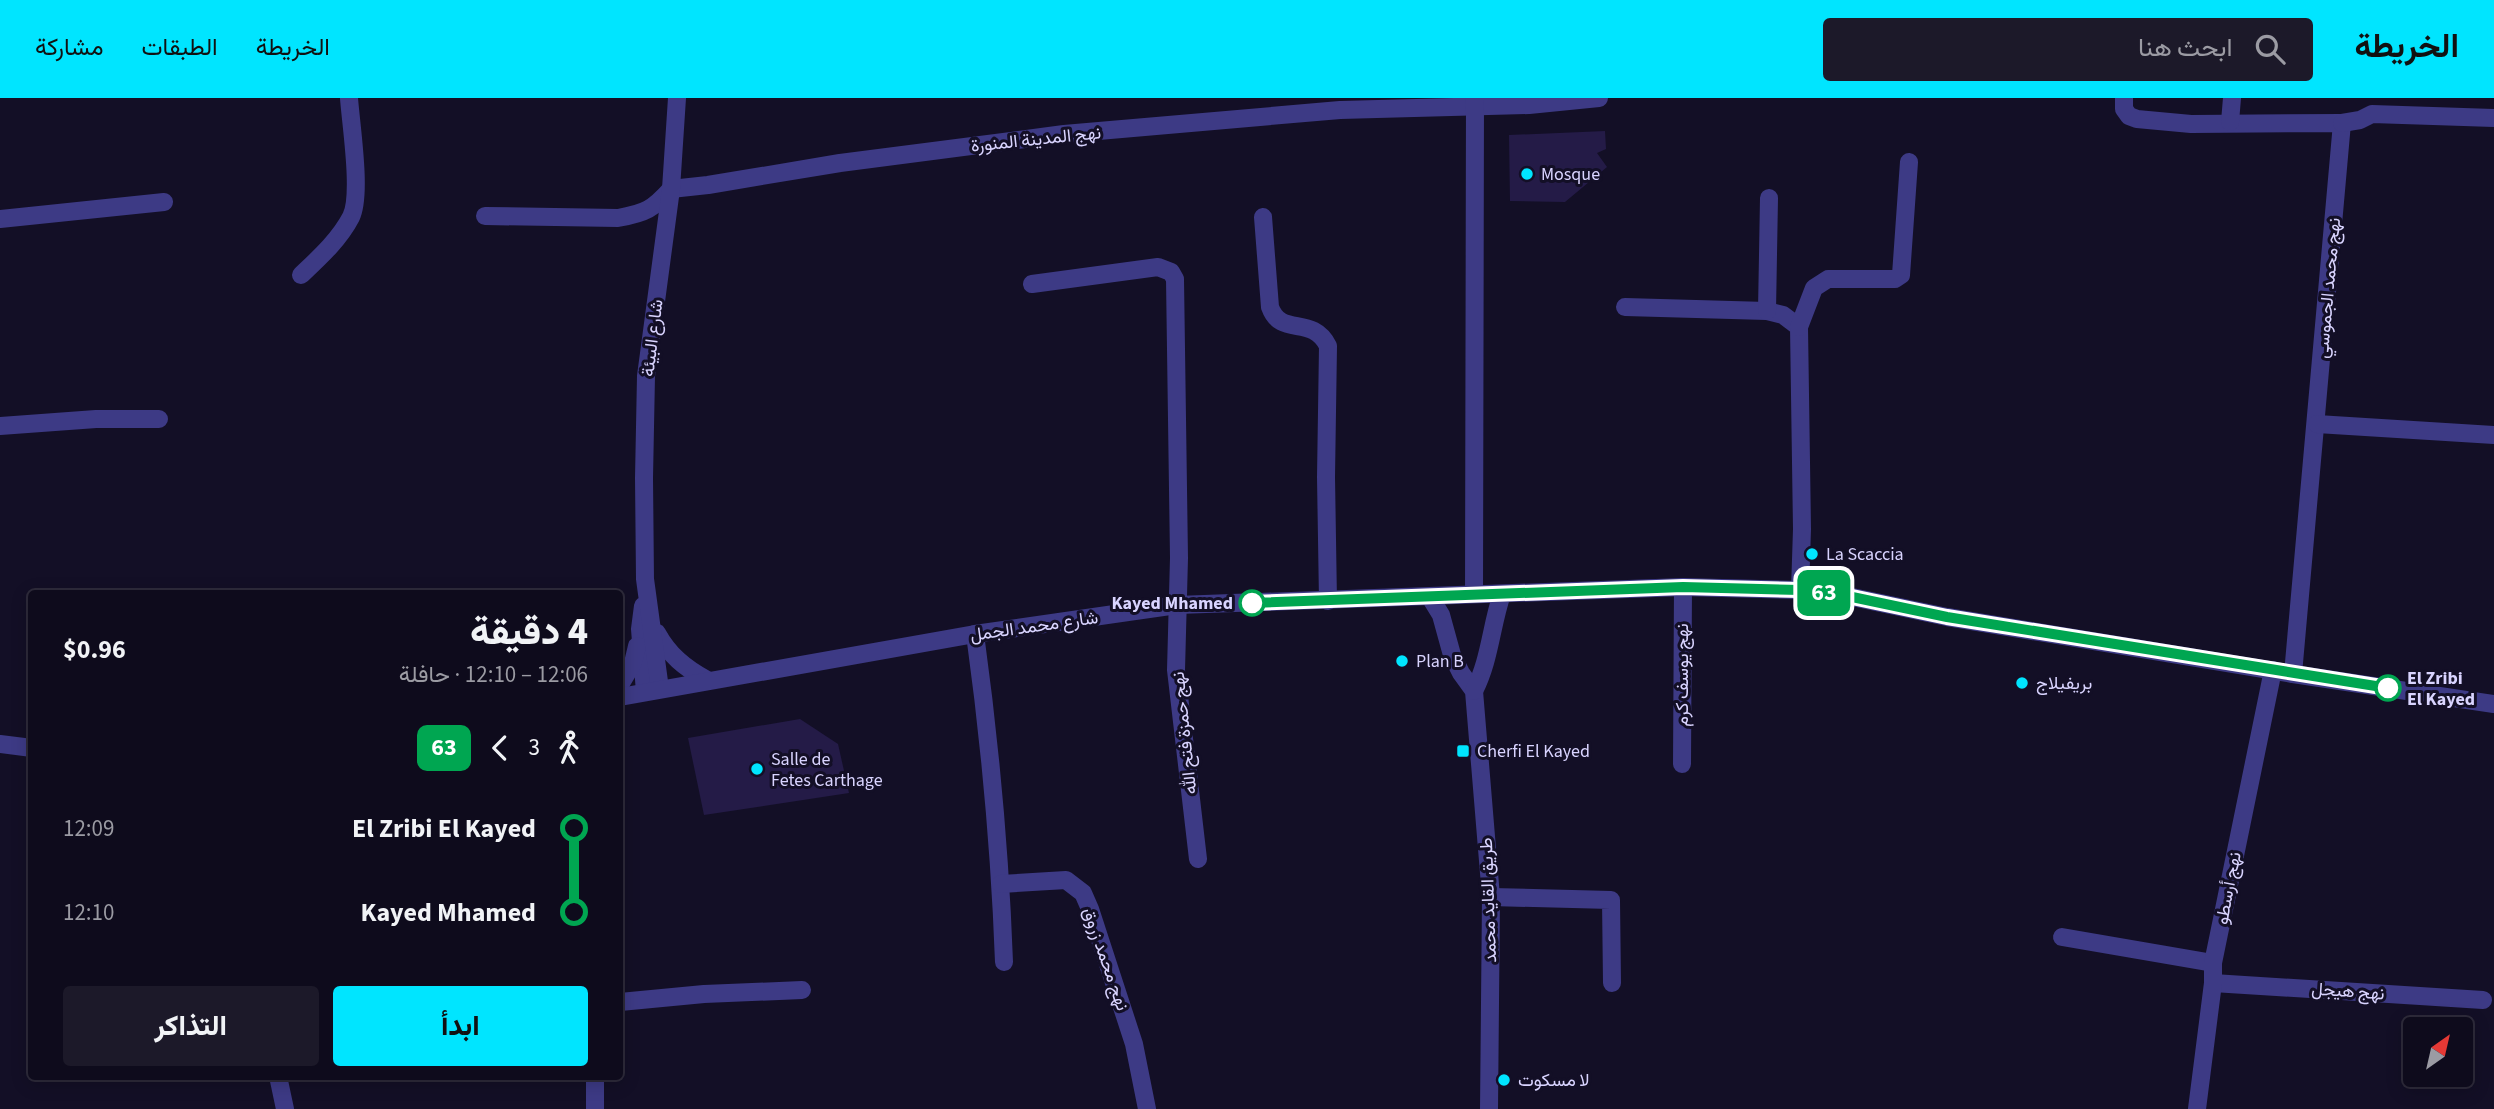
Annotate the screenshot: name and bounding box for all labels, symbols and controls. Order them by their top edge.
search box [1823,18,2313,81]
text: الخريطة [2355,23,2459,70]
text: ابحث هنا [2138,29,2233,66]
text: مشاركة [35,30,103,65]
text: الطبقات [141,30,218,65]
text: الخريطة [256,30,330,65]
icon: search [2251,30,2289,68]
street label: نهج المدينة المنورة [970,120,1102,159]
place label: Mosque [1541,162,1600,187]
marker: Mosque [1519,166,1535,182]
street label: نهج محمد الجموسي [2310,217,2349,360]
street label: شارع البيئة [635,298,670,378]
place label: La Scaccia [1826,542,1904,567]
marker: La Scaccia [1804,546,1820,562]
line badge: 63 [1792,570,1856,616]
text: 63 [1811,575,1837,610]
marker: Kayed Mhamed [1239,590,1265,616]
place label: Kayed Mhamed [1111,591,1233,616]
text: 4 دقيقة [470,605,588,659]
street label: شارع محمد الجمل [968,605,1100,648]
street label: نهج يوسف كرم [1670,623,1695,727]
text: $0.96 [63,631,126,668]
place label: Plan B [1416,649,1464,674]
marker: Plan B [1394,653,1410,669]
text: 12:06 – 12:10 · حافلة [399,658,588,691]
place label: El Zribi El Kayed [2407,666,2475,712]
street label: نهج حمزة فتح الله [1166,670,1203,796]
place label: بريفيلاج [2036,671,2092,696]
marker: بريفيلاج [2014,675,2030,691]
marker: El Zribi El Kayed [2375,675,2401,701]
icon: back [481,729,519,767]
icon: walk [550,729,588,767]
text: 63 [431,730,457,765]
text: 3 [529,731,540,764]
place label: Cherfi El Kayed [1477,739,1590,764]
marker: Cherfi El Kayed [1455,743,1471,759]
place label: Salle de Fetes Carthage [771,747,883,793]
marker: Salle de Fetes Carthage [749,761,765,777]
text: El Zribi El Kayed [352,810,536,847]
text: 12:09 [63,812,114,845]
street label: طريق القايد محمد [1474,837,1503,963]
street label: نهج أرسطو [2209,850,2248,926]
text: Kayed Mhamed [360,894,536,931]
text: 12:10 [63,896,114,929]
street label: نهج محمد زروق [1076,904,1135,1014]
street label: نهج هيجل [2310,976,2385,1007]
button: التذاكر [63,986,319,1066]
button: ابدأ [333,986,588,1066]
north arrow [2403,1017,2473,1087]
map controls [2403,1017,2473,1087]
place label: لا مسكوت [1518,1068,1590,1093]
marker: لا مسكوت [1496,1072,1512,1088]

